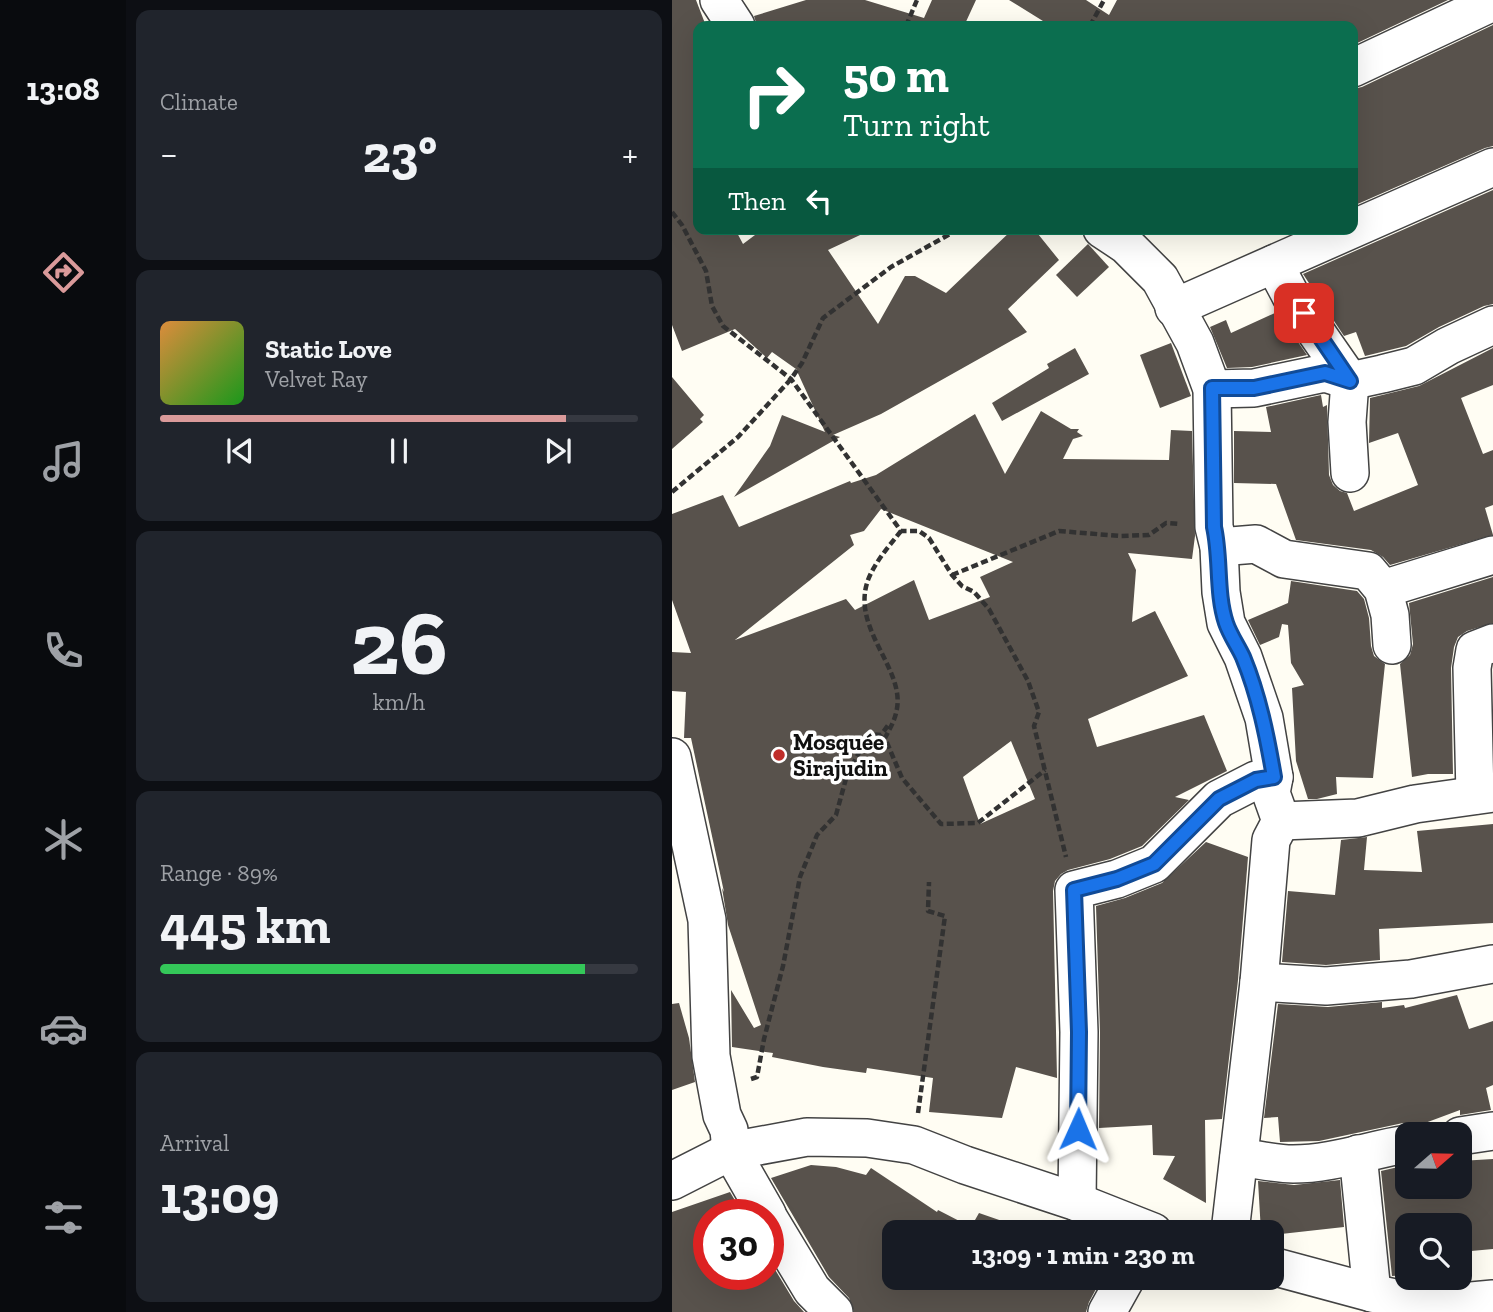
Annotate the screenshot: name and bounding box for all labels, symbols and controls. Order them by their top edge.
text: 50 m [843,46,949,105]
icon: right [728,49,819,140]
text: 13:08 [26,70,100,108]
text: Climate [160,88,238,116]
text: Turn right [843,106,990,144]
text: 23° [363,123,437,185]
text: − [160,131,178,177]
text: + [622,131,638,177]
icon: left [800,182,838,220]
text: Then [728,185,786,217]
icon: directions [39,248,88,297]
pin [1274,283,1334,343]
icon: arrive [1285,294,1323,332]
text: Static Love [265,333,392,365]
text: Velvet Ray [265,365,367,393]
icon: previous [221,432,259,470]
icon: pause [380,432,418,470]
icon: next [539,432,577,470]
icon: music [39,437,88,486]
text: 26 [350,588,448,697]
icon: phone [39,626,88,675]
text: km/h [373,688,425,716]
place label: Mosquée Sirajudin [793,728,888,782]
marker: Mosquée Sirajudin [771,747,787,763]
icon: climate [39,815,88,864]
text: Range · 89% [160,859,278,887]
text: 445 km [160,894,330,956]
icon: car [39,1004,88,1053]
position arrow [1041,1092,1115,1166]
north arrow [1395,1122,1472,1199]
map controls [1395,1122,1472,1290]
text: Arrival [160,1129,229,1157]
text: 13:09 [160,1164,279,1226]
icon: filters [39,1193,88,1242]
speed limit sign: 30 [693,1199,784,1290]
button: search [1395,1213,1472,1290]
text: 13:09 · 1 min · 230 m [972,1239,1194,1271]

